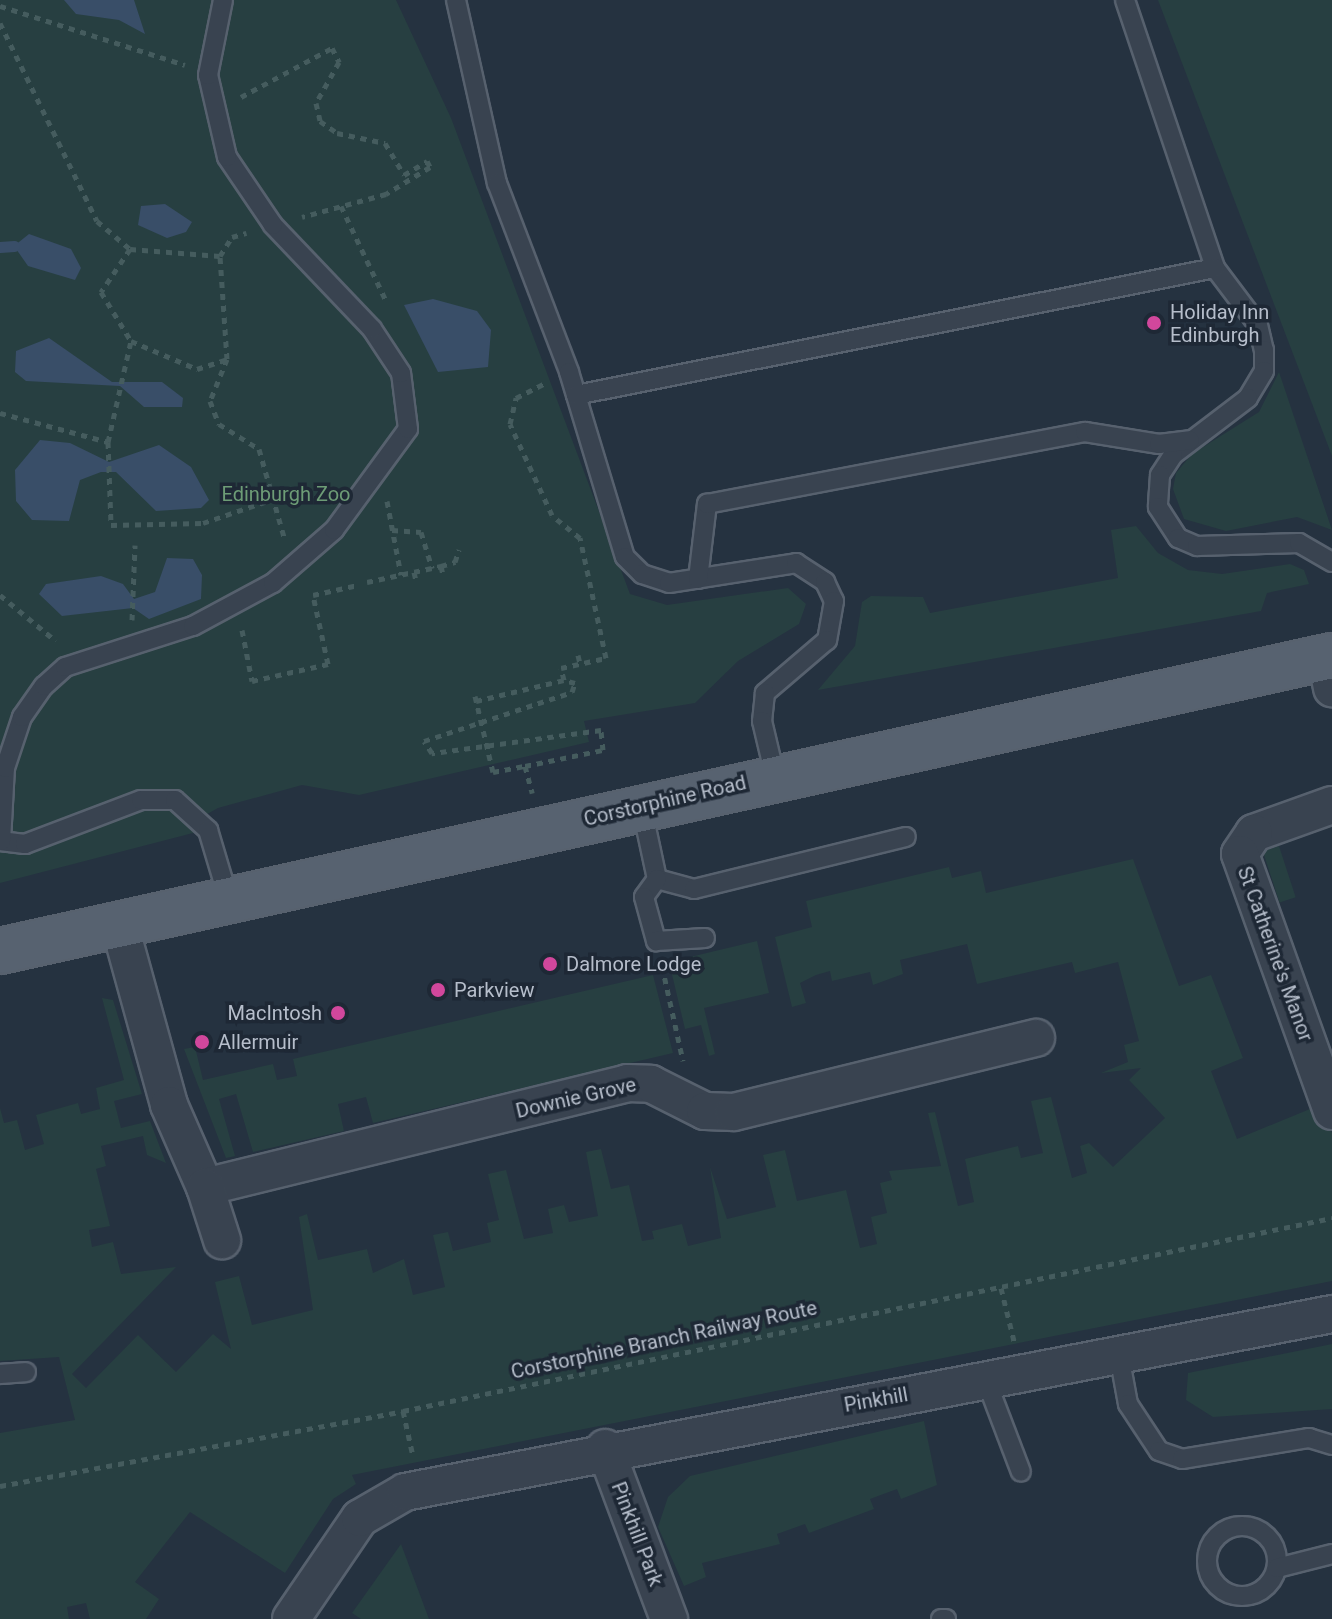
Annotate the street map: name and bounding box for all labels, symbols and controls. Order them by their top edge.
place label: Holiday Inn Edinburgh [1170,300,1269,347]
marker: Holiday Inn Edinburgh [1145,314,1163,332]
park label: Edinburgh Zoo [221,482,351,506]
street label: Corstorphine Road [582,771,748,831]
street label: St Catherine's Manor [1232,863,1318,1045]
place label: Dalmore Lodge [566,952,701,976]
marker: Dalmore Lodge [541,955,559,973]
place label: Parkview [454,978,534,1002]
marker: Parkview [429,981,447,999]
place label: MacIntosh [228,1001,322,1025]
marker: MacIntosh [329,1004,347,1022]
place label: Allermuir [218,1030,298,1054]
marker: Allermuir [193,1033,211,1051]
street label: Downie Grove [514,1073,638,1123]
street label: Corstorphine Branch Railway Route [509,1296,819,1384]
street label: Pinkhill [842,1383,910,1417]
street label: Pinkhill Park [606,1479,668,1589]

